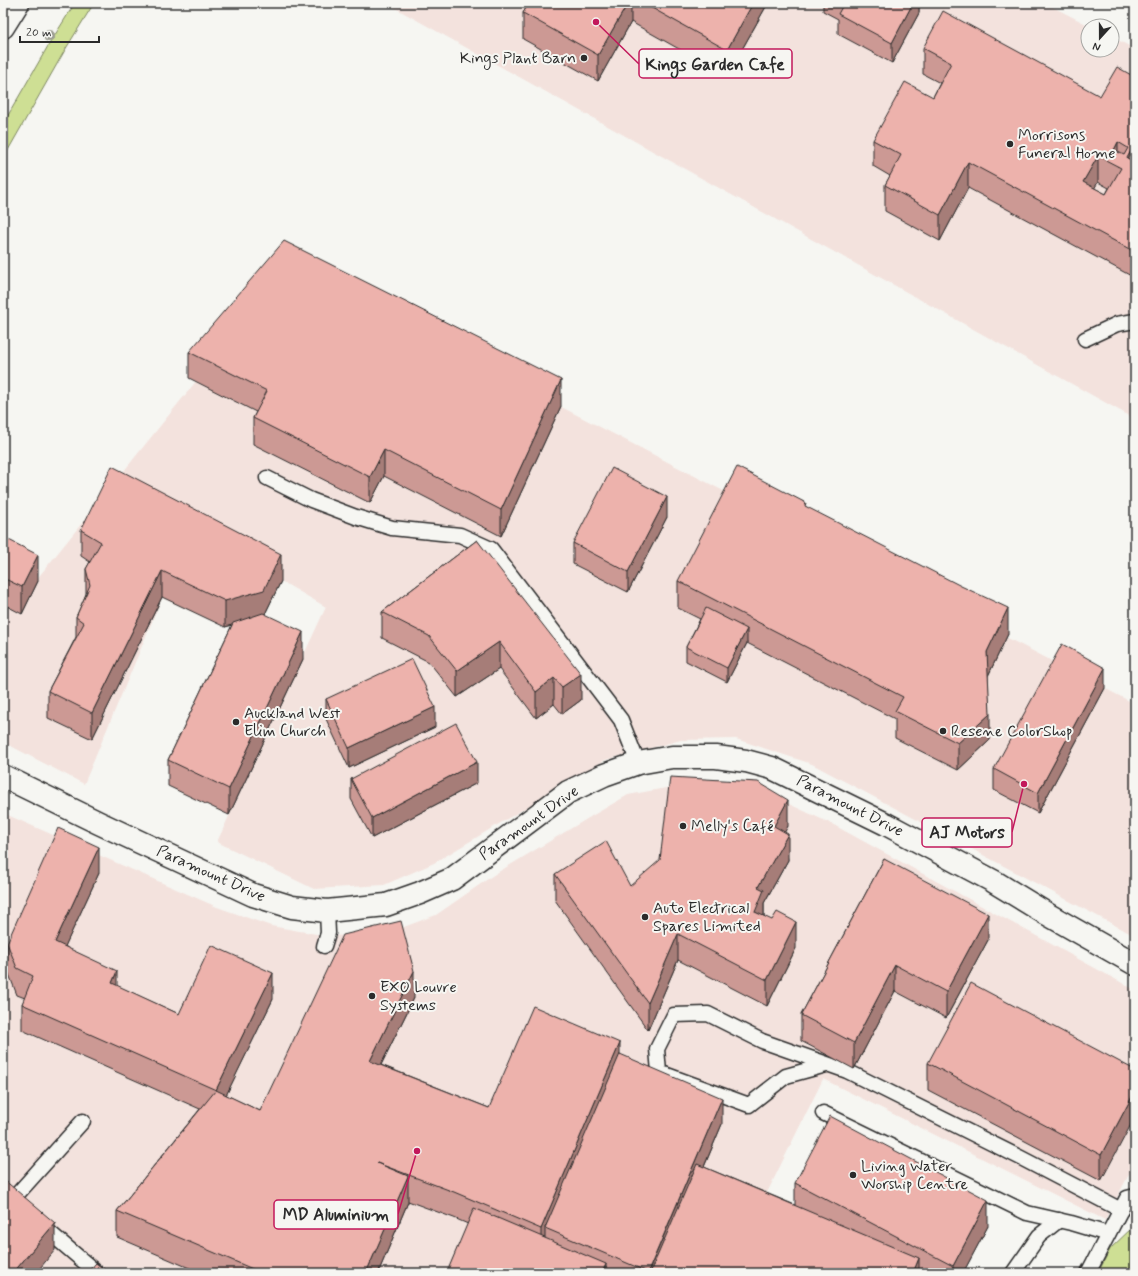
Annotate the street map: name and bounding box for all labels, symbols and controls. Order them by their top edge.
scale bar [20,18,99,44]
north arrow [1080,18,1120,58]
text: 20 m [26,25,52,41]
text: N [1091,39,1103,54]
place label: Kings Plant Barn [460,48,576,70]
callout: Kings Garden Cafe [639,49,792,78]
marker: Kings Plant Barn [579,53,589,63]
text: Kings Garden Cafe [645,54,785,79]
place label: Morrisons Funeral Home [1018,125,1115,164]
marker: Morrisons Funeral Home [1005,139,1015,149]
place label: Auckland West Elim Church [244,703,340,742]
marker: Auckland West Elim Church [231,717,241,727]
place label: Resene ColorShop [951,721,1072,742]
marker: Resene ColorShop [938,726,948,736]
street label: Paramount Drive [793,770,907,842]
street label: Paramount Drive [475,781,583,865]
place label: Melly's Café [691,816,773,837]
callout: AJ Motors [922,818,1012,847]
marker: Melly's Café [678,821,688,831]
text: AJ Motors [929,822,1005,844]
street label: Paramount Drive [153,841,269,907]
place label: Auto Electrical Spares Limited [653,898,761,937]
marker: Auto Electrical Spares Limited [640,912,650,922]
place label: EXO Louvre Systems [380,977,457,1016]
marker: EXO Louvre Systems [367,991,377,1001]
place label: Living Water Worship Centre [861,1156,968,1195]
marker: Living Water Worship Centre [848,1170,858,1180]
callout: MD Aluminium [274,1200,398,1229]
text: MD Aluminium [283,1204,389,1226]

